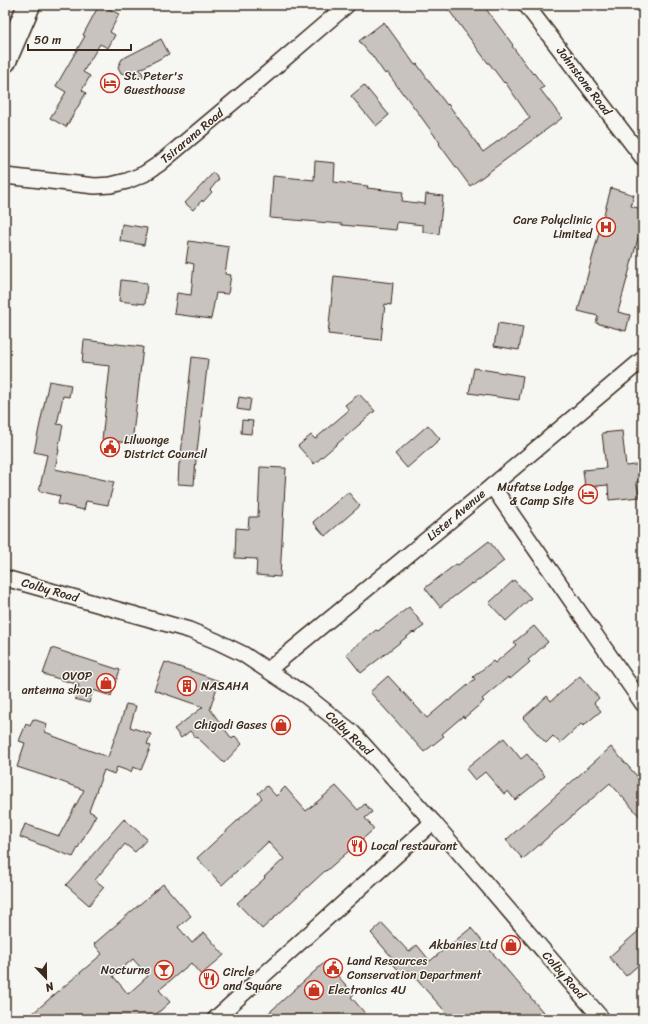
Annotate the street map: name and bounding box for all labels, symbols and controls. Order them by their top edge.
scale bar [28,26,131,52]
text: 50 m [34,29,61,51]
street label: Johnstone Road [550,41,618,121]
place label: St. Peter's Guesthouse [124,65,185,101]
hotel icon: St. Peter's Guesthouse [99,72,121,94]
street label: Tsirarana Road [155,102,229,169]
place label: Care Polyclinic Limited [513,209,593,245]
hospital icon: Care Polyclinic Limited [595,216,617,238]
place label: Lilwonge District Council [124,429,208,465]
public building icon: Lilwonge District Council [99,436,121,458]
place label: Mufatse Lodge & Camp Site [497,476,574,512]
street label: Lister Avenue [421,483,491,547]
hotel icon: Mufatse Lodge & Camp Site [577,483,599,505]
street label: Colby Road [19,571,83,609]
place label: OVOP antenna shop [22,665,93,701]
shop icon: OVOP antenna shop [95,672,117,694]
building icon: NASAHA [176,675,198,697]
place label: NASAHA [201,675,249,697]
street label: Colby Road [320,705,379,762]
place label: Chigodi Gases [194,714,267,736]
shop icon: Chigodi Gases [270,714,292,736]
restaurant icon: Local restaurant [346,835,368,857]
place label: Local restaurant [371,835,458,857]
place label: Akbanies Ltd [428,934,498,956]
shop icon: Akbanies Ltd [500,934,522,956]
street label: Colby Road [537,946,593,1006]
place label: Land Resources Conservation Department [347,950,482,986]
public building icon: Land Resources Conservation Department [322,957,344,979]
north arrow [26,958,66,998]
place label: Nocturne [101,959,150,981]
bar icon: Nocturne [153,959,175,981]
place label: Circle and Square [223,961,282,997]
restaurant icon: Circle and Square [198,968,220,990]
text: N [42,976,58,997]
shop icon: Electronics 4U [303,979,325,1001]
place label: Electronics 4U [328,979,407,1001]

